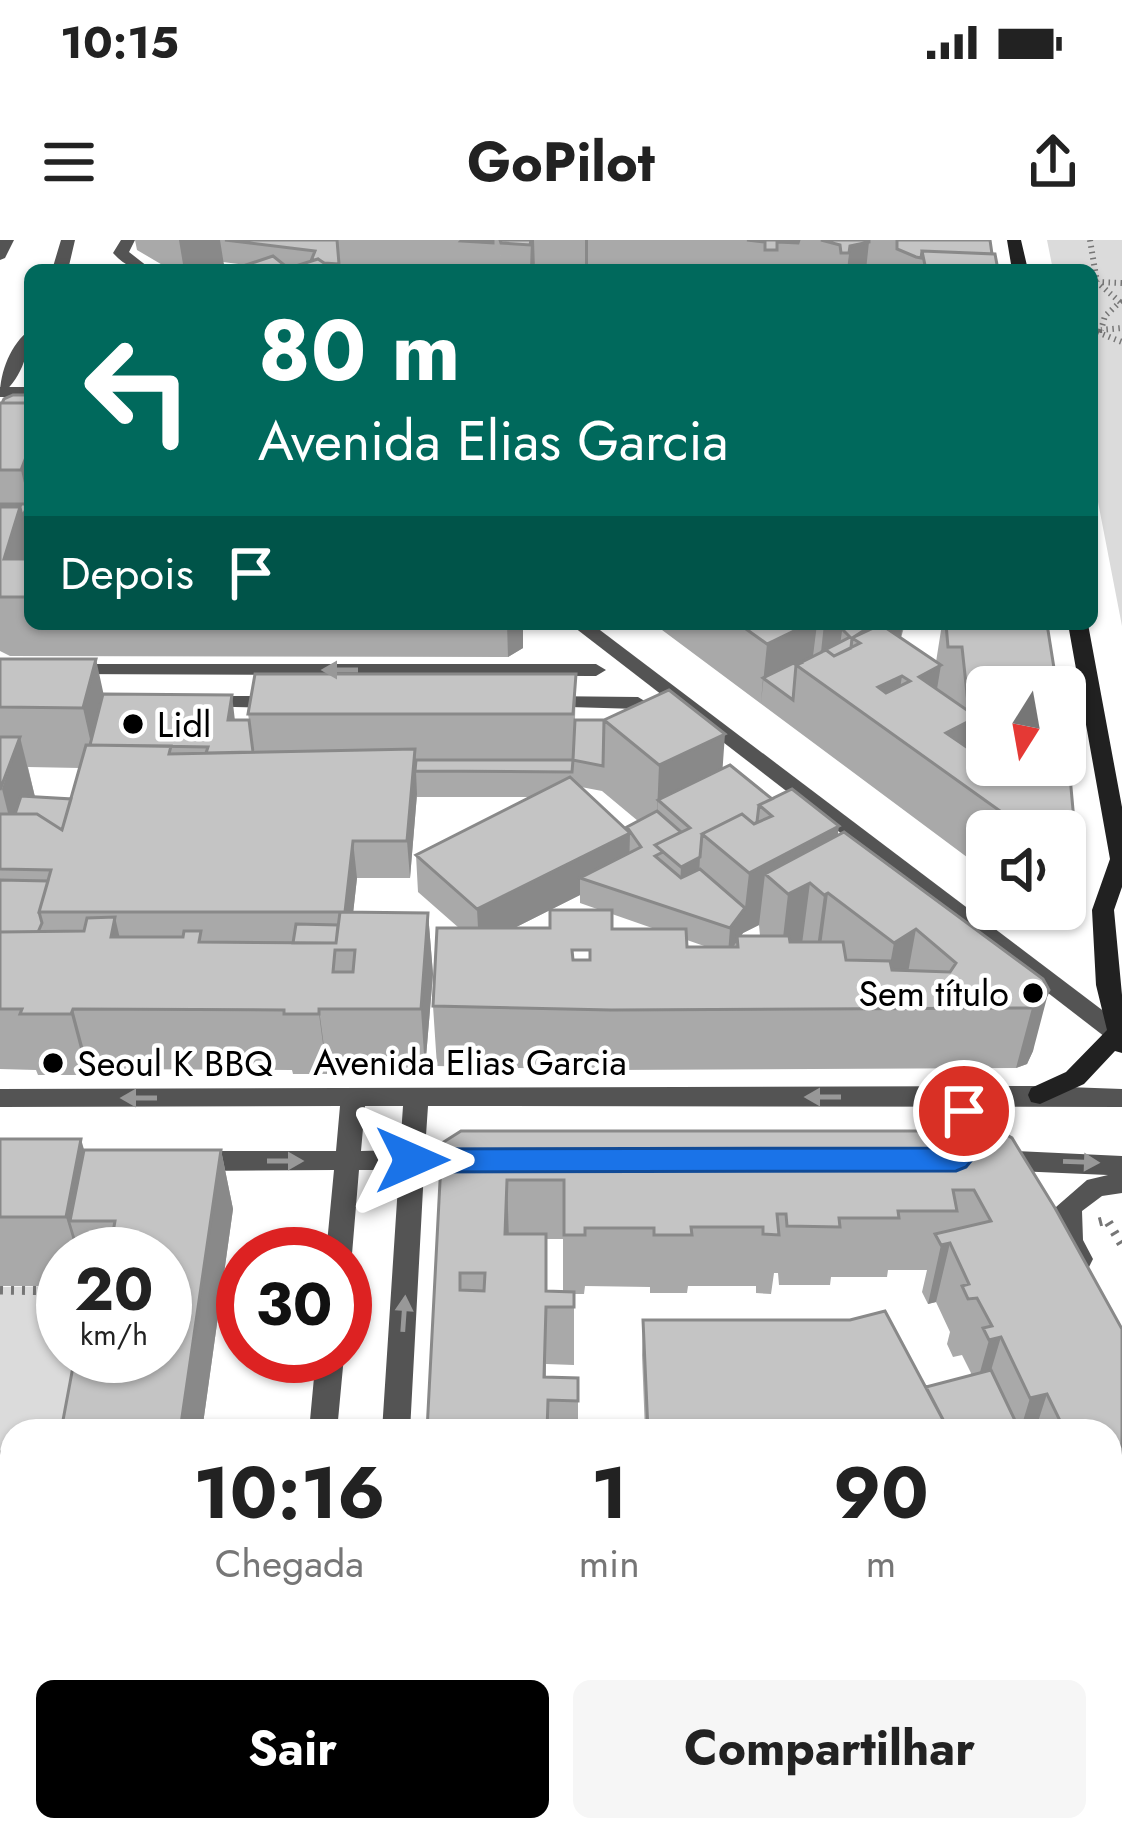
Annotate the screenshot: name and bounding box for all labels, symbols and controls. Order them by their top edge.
text: 10:15 [60,10,179,75]
text: GoPilot [467,123,655,201]
icon: menu [36,129,102,195]
icon: share [1020,129,1086,195]
text: 80 m [258,290,460,412]
icon: left [60,312,216,468]
text: Avenida Elias Garcia [258,402,729,480]
icon: arrive [218,540,284,606]
text: Depois [60,541,194,606]
one-way arrow [320,660,358,680]
north arrow [966,666,1086,786]
map controls [966,666,1086,930]
place label: Lidl [157,698,211,750]
marker: Lidl [120,711,146,737]
button: sound [966,810,1086,930]
place label: Sem título [858,967,1009,1019]
marker: Sem título [1020,980,1046,1006]
street label: Avenida Elias Garcia [313,1036,627,1088]
place label: Seoul K BBQ [77,1037,273,1089]
marker: Seoul K BBQ [40,1050,66,1076]
pin [913,1060,1015,1162]
icon: arrive [931,1078,997,1144]
one-way arrow [803,1087,841,1107]
one-way arrow [119,1088,157,1108]
position arrow [349,1097,475,1223]
one-way arrow [267,1151,305,1171]
one-way arrow [1063,1152,1101,1171]
speed limit sign: 30 [216,1227,372,1383]
text: 20 [74,1246,154,1333]
one-way arrow [394,1295,413,1332]
text: km/h [80,1313,148,1356]
text: 10:16 [193,1441,386,1545]
text: 1 [591,1441,628,1545]
text: 90 [833,1441,929,1545]
text: Chegada [215,1535,364,1592]
text: min [579,1535,640,1592]
text: m [866,1535,896,1592]
button: Sair [36,1680,549,1818]
button: Compartilhar [573,1680,1086,1818]

